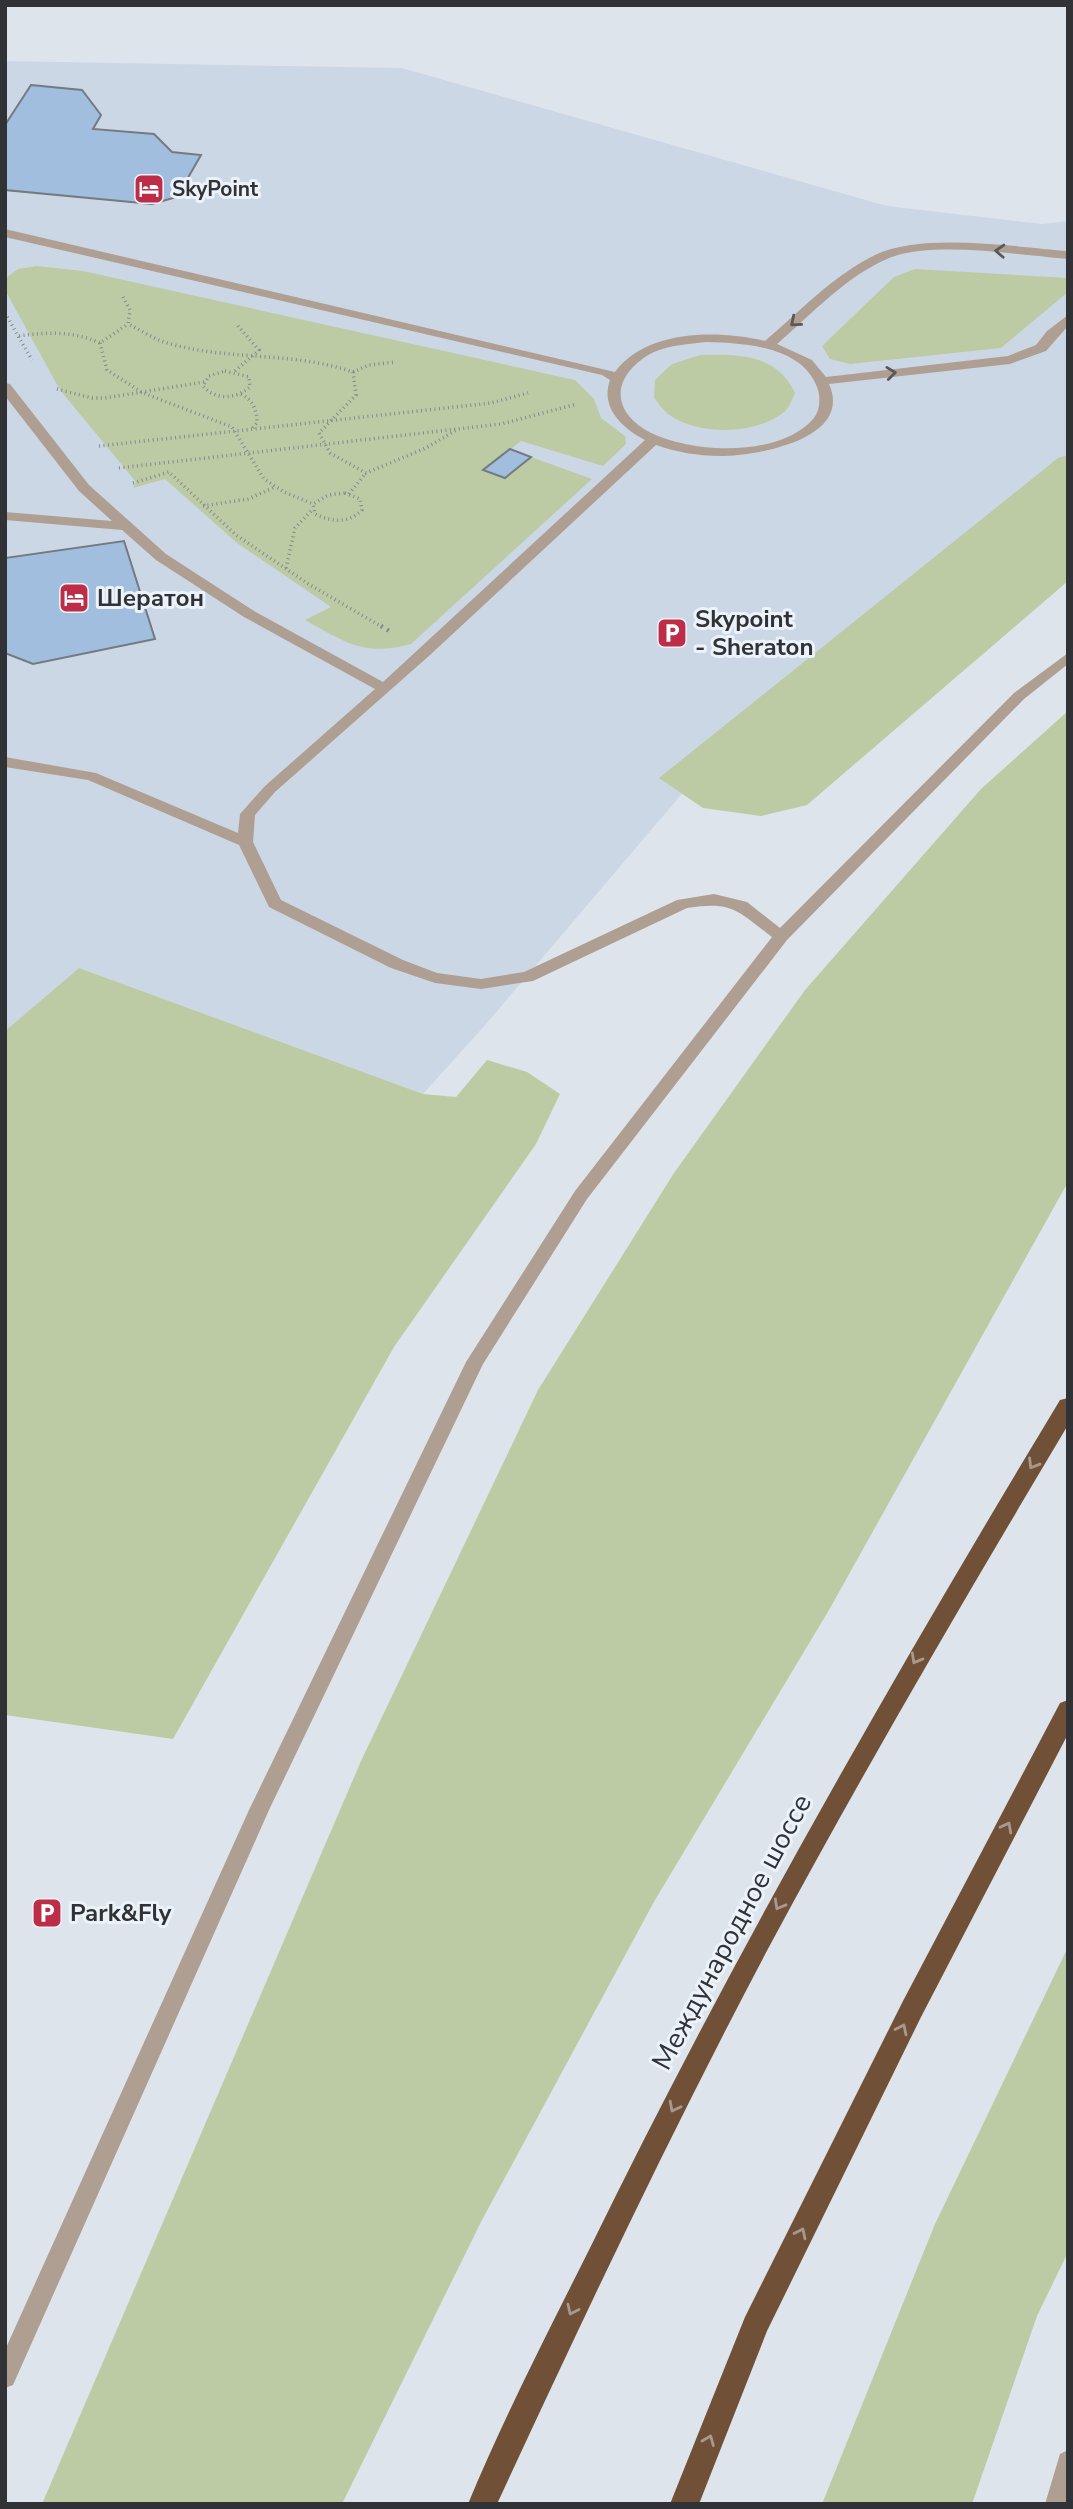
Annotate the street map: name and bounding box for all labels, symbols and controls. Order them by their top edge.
hotel icon: SkyPoint [132,172,166,206]
place label: SkyPoint [172,175,259,203]
one-way arrow [994,244,1005,259]
one-way arrow [791,314,804,326]
one-way arrow [885,366,897,381]
hotel icon: Шератон [57,581,91,615]
place label: Шератон [97,582,204,614]
place label: Skypoint - Sheraton [695,603,813,663]
parking icon: Skypoint - Sheraton [655,616,689,650]
one-way arrow [1028,1457,1041,1470]
one-way arrow [911,1652,924,1665]
street label: Международное шоссе [643,1787,821,2077]
one-way arrow [999,1821,1012,1834]
parking icon: Park&Fly [30,1896,64,1930]
place label: Park&Fly [70,1897,172,1929]
one-way arrow [774,1898,787,1910]
one-way arrow [894,2024,908,2036]
one-way arrow [669,2100,682,2112]
one-way arrow [793,2228,807,2240]
one-way arrow [566,2303,580,2315]
one-way arrow [701,2435,715,2447]

